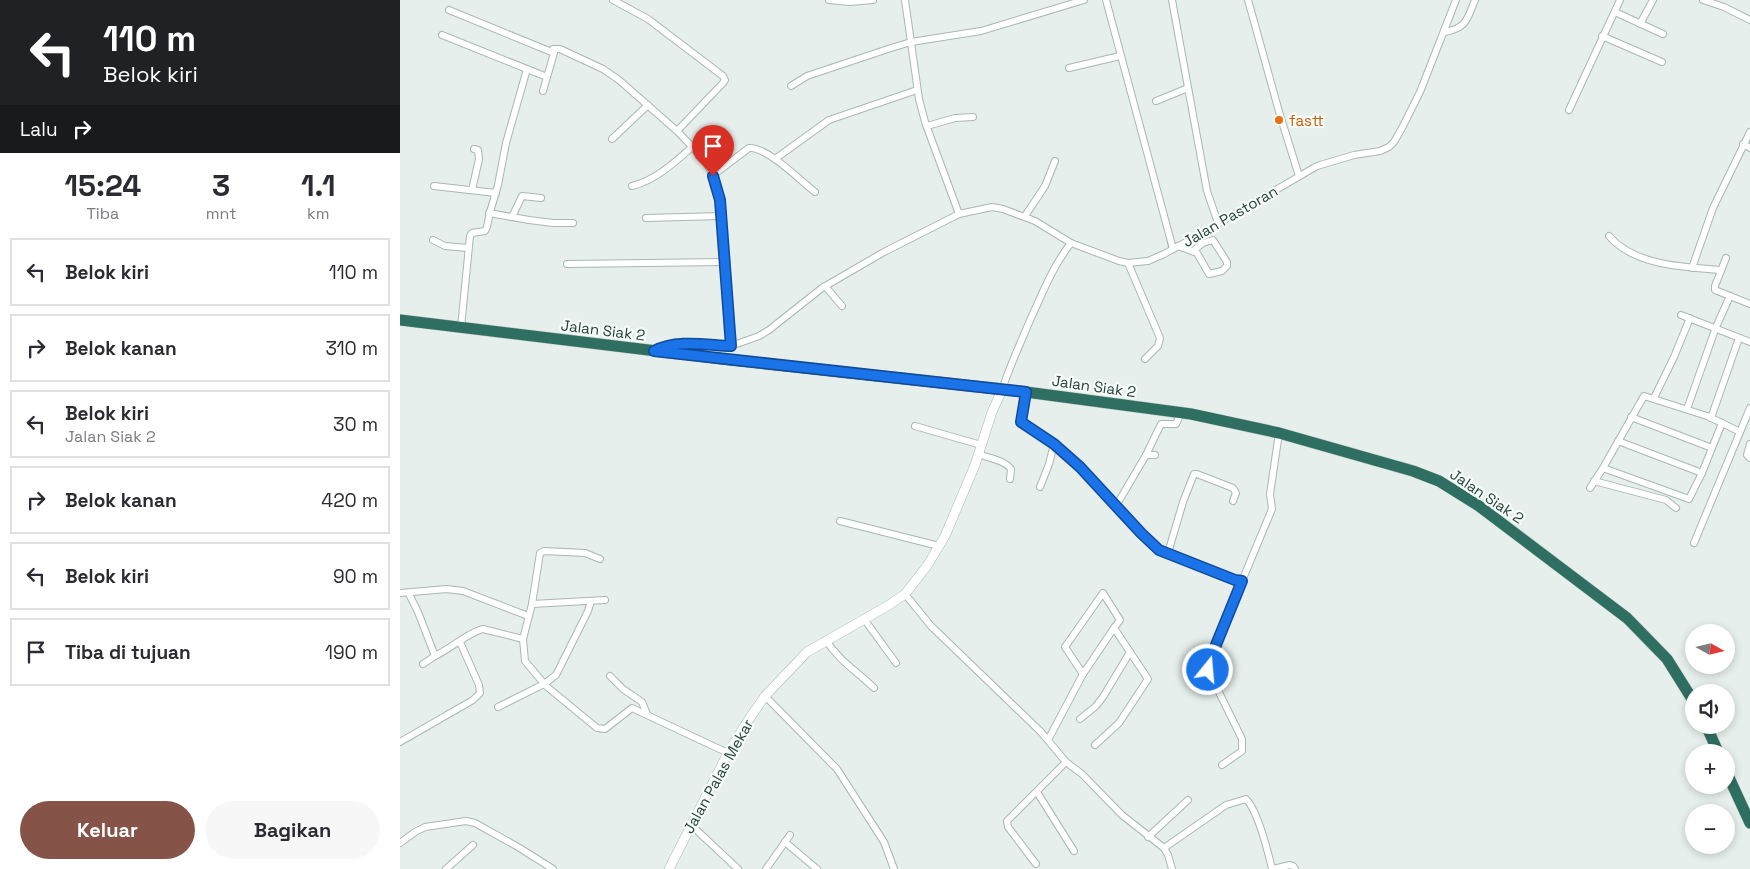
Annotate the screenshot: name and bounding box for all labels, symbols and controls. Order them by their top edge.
text: 110 m [103,17,196,61]
icon: left [20,20,85,85]
text: Belok kiri [103,60,198,88]
place label: fastt [1289,111,1324,130]
marker: fastt [1273,114,1285,126]
icon: right [68,115,96,143]
text: Lalu [20,117,58,142]
pin [692,125,734,176]
icon: arrive [699,132,727,160]
text: 15:24 [64,166,141,205]
text: 3 [212,166,230,205]
text: 1.1 [301,166,336,205]
street label: Jalan Pastoran [1179,181,1281,251]
text: Tiba [87,203,119,224]
text: mnt [206,203,237,224]
text: km [307,203,329,224]
icon: left [22,258,50,286]
text: Belok kiri [65,260,149,285]
text: 110 m [329,260,378,285]
street label: Jalan Siak 2 [560,315,646,345]
icon: right [22,334,50,362]
text: Belok kanan [65,336,177,361]
text: 310 m [325,336,378,361]
street label: Jalan Siak 2 [1051,371,1137,401]
text: Belok kiri [65,401,149,426]
icon: left [22,410,50,438]
text: 30 m [333,412,378,437]
text: Jalan Siak 2 [65,426,156,447]
street label: Jalan Siak 2 [1446,464,1528,528]
icon: right [22,486,50,514]
text: Belok kanan [65,488,177,513]
text: 420 m [321,488,378,513]
icon: left [22,562,50,590]
text: Belok kiri [65,564,149,589]
text: 90 m [333,564,378,589]
north arrow [1685,624,1735,674]
map controls [1685,624,1735,854]
icon: arrive [22,638,50,666]
text: Tiba di tujuan [65,640,191,665]
text: 190 m [325,640,378,665]
position arrow [1181,643,1233,695]
button: sound [1685,684,1735,734]
street label: Jalan Palas Mekar [679,715,758,837]
button: + [1685,744,1735,794]
button: Keluar [20,801,195,859]
button: Bagikan [205,801,380,859]
button: − [1685,804,1735,854]

